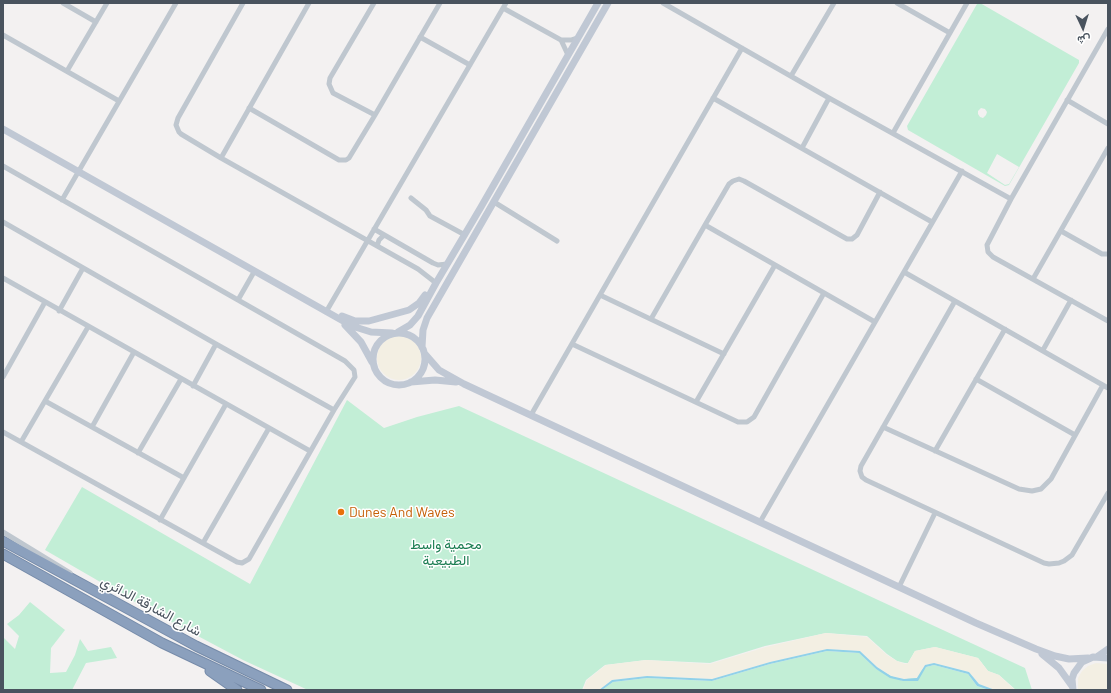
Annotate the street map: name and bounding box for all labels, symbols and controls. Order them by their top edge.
north arrow [1063,8,1103,48]
text: ش [1077,34,1091,47]
place label: Dunes And Waves [349,504,455,520]
marker: Dunes And Waves [336,507,346,517]
park label: محمية واسط الطبيعية [410,536,482,568]
street label: شارع الشارقة الدائري [98,572,204,640]

